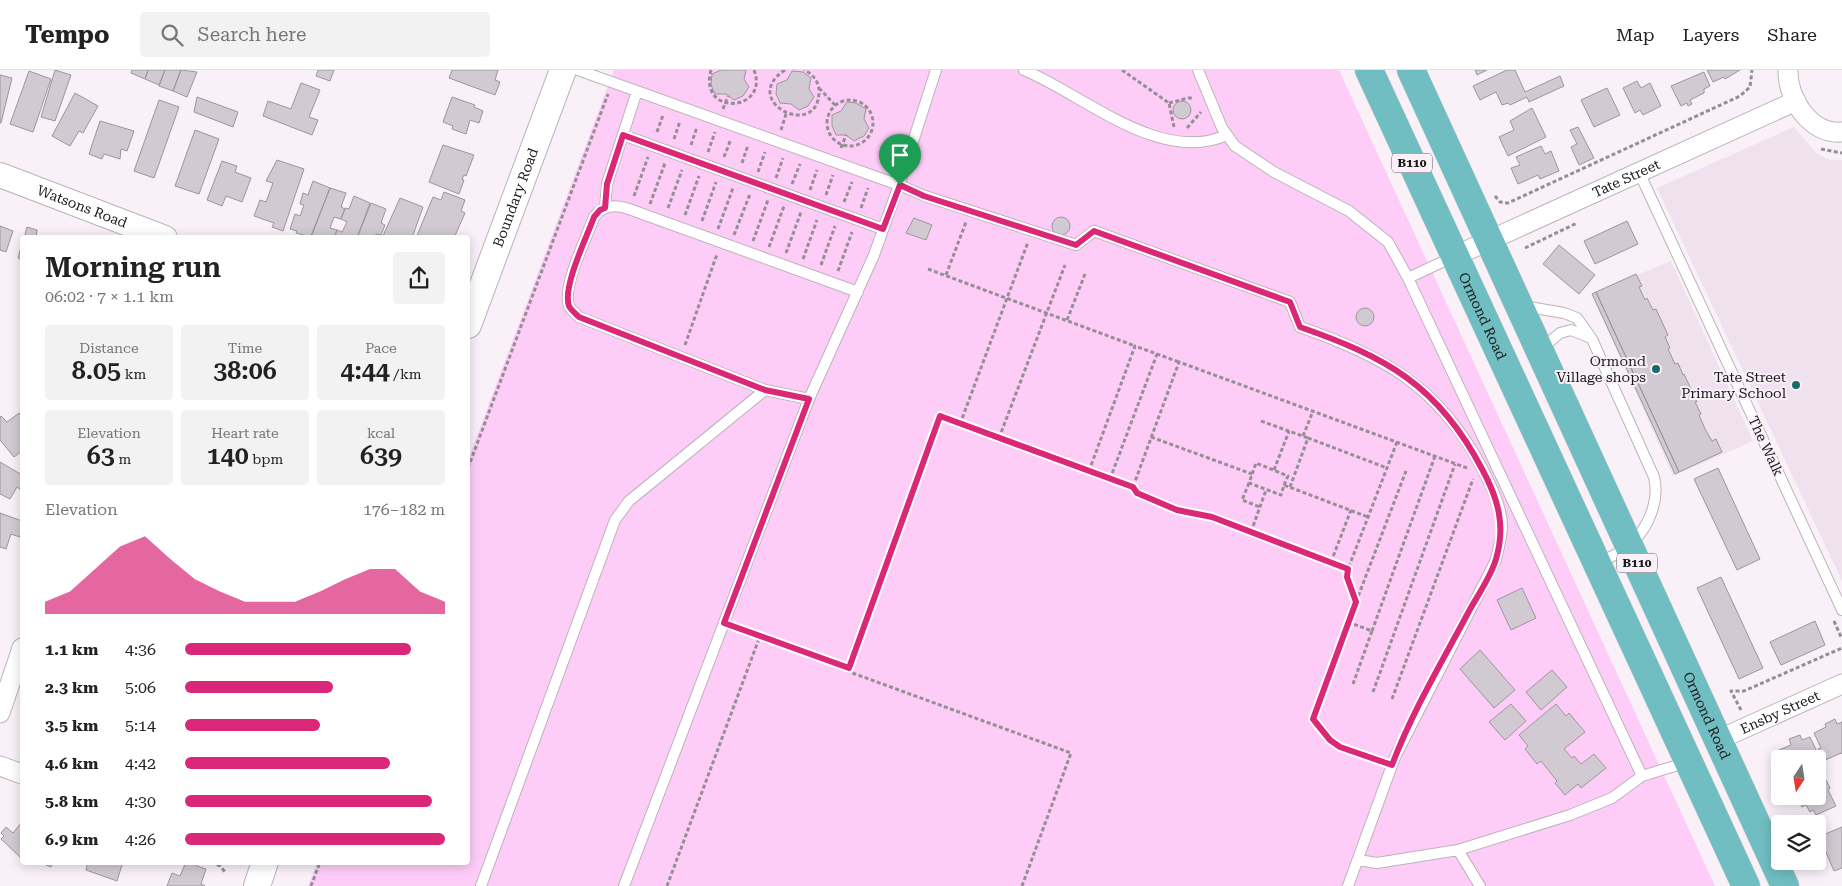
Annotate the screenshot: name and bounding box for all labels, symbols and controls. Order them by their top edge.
search box [140,12,490,57]
text: Tempo [25,21,110,49]
icon: search [158,21,186,49]
text: Search here [198,23,306,46]
text: Map [1616,24,1655,45]
text: Layers [1683,24,1739,45]
text: Share [1767,24,1817,45]
pin [879,134,921,185]
icon: arrive [886,141,914,169]
street label: Boundary Road [490,146,541,249]
road number: B110 [1392,154,1432,172]
street label: Tate Street [1590,156,1662,200]
street label: Watsons Road [35,182,130,231]
text: Morning run [45,251,221,284]
button: share [393,252,445,304]
street label: Ormond Road [1456,270,1510,362]
text: 06:02 · 7 × 1.1 km [45,287,174,306]
text: Distance [79,340,139,356]
text: Time [228,340,262,356]
text: Pace [365,340,397,356]
place label: Ormond Village shops [1557,353,1646,385]
text: 8.05 [72,356,121,385]
text: 38:06 [213,356,277,385]
text: 4:44 [340,356,390,385]
marker: Ormond Village shops [1650,363,1662,375]
text: km [121,366,146,382]
text: /km [390,366,422,382]
place label: Tate Street Primary School [1681,369,1787,401]
marker: Tate Street Primary School [1790,379,1802,391]
street label: The Walk [1745,414,1787,479]
text: Elevation [77,425,141,441]
text: Heart rate [211,425,279,441]
text: kcal [367,425,395,441]
text: 63 [87,441,115,470]
text: 140 [207,441,249,470]
text: 639 [360,441,402,470]
text: m [115,451,131,467]
text: bpm [249,451,283,467]
text: Elevation [45,500,118,519]
text: 176–182 m [363,500,445,519]
road number: B110 [1617,553,1657,572]
text: 1.1 km [45,640,98,659]
text: 4:36 [125,640,156,659]
street label: Ormond Road [1680,669,1734,762]
text: 2.3 km [45,678,98,697]
text: 5:06 [125,678,156,697]
street label: Ensby Street [1738,687,1822,737]
text: 3.5 km [45,716,98,735]
text: 5:14 [125,716,156,735]
north arrow [1771,750,1826,805]
map controls [1771,750,1826,870]
text: 4.6 km [45,754,98,773]
text: 4:42 [125,754,156,773]
text: 5.8 km [45,792,98,811]
text: 4:30 [125,792,156,811]
button: layers [1771,815,1826,870]
text: 6.9 km [45,830,98,849]
text: 4:26 [125,830,156,849]

